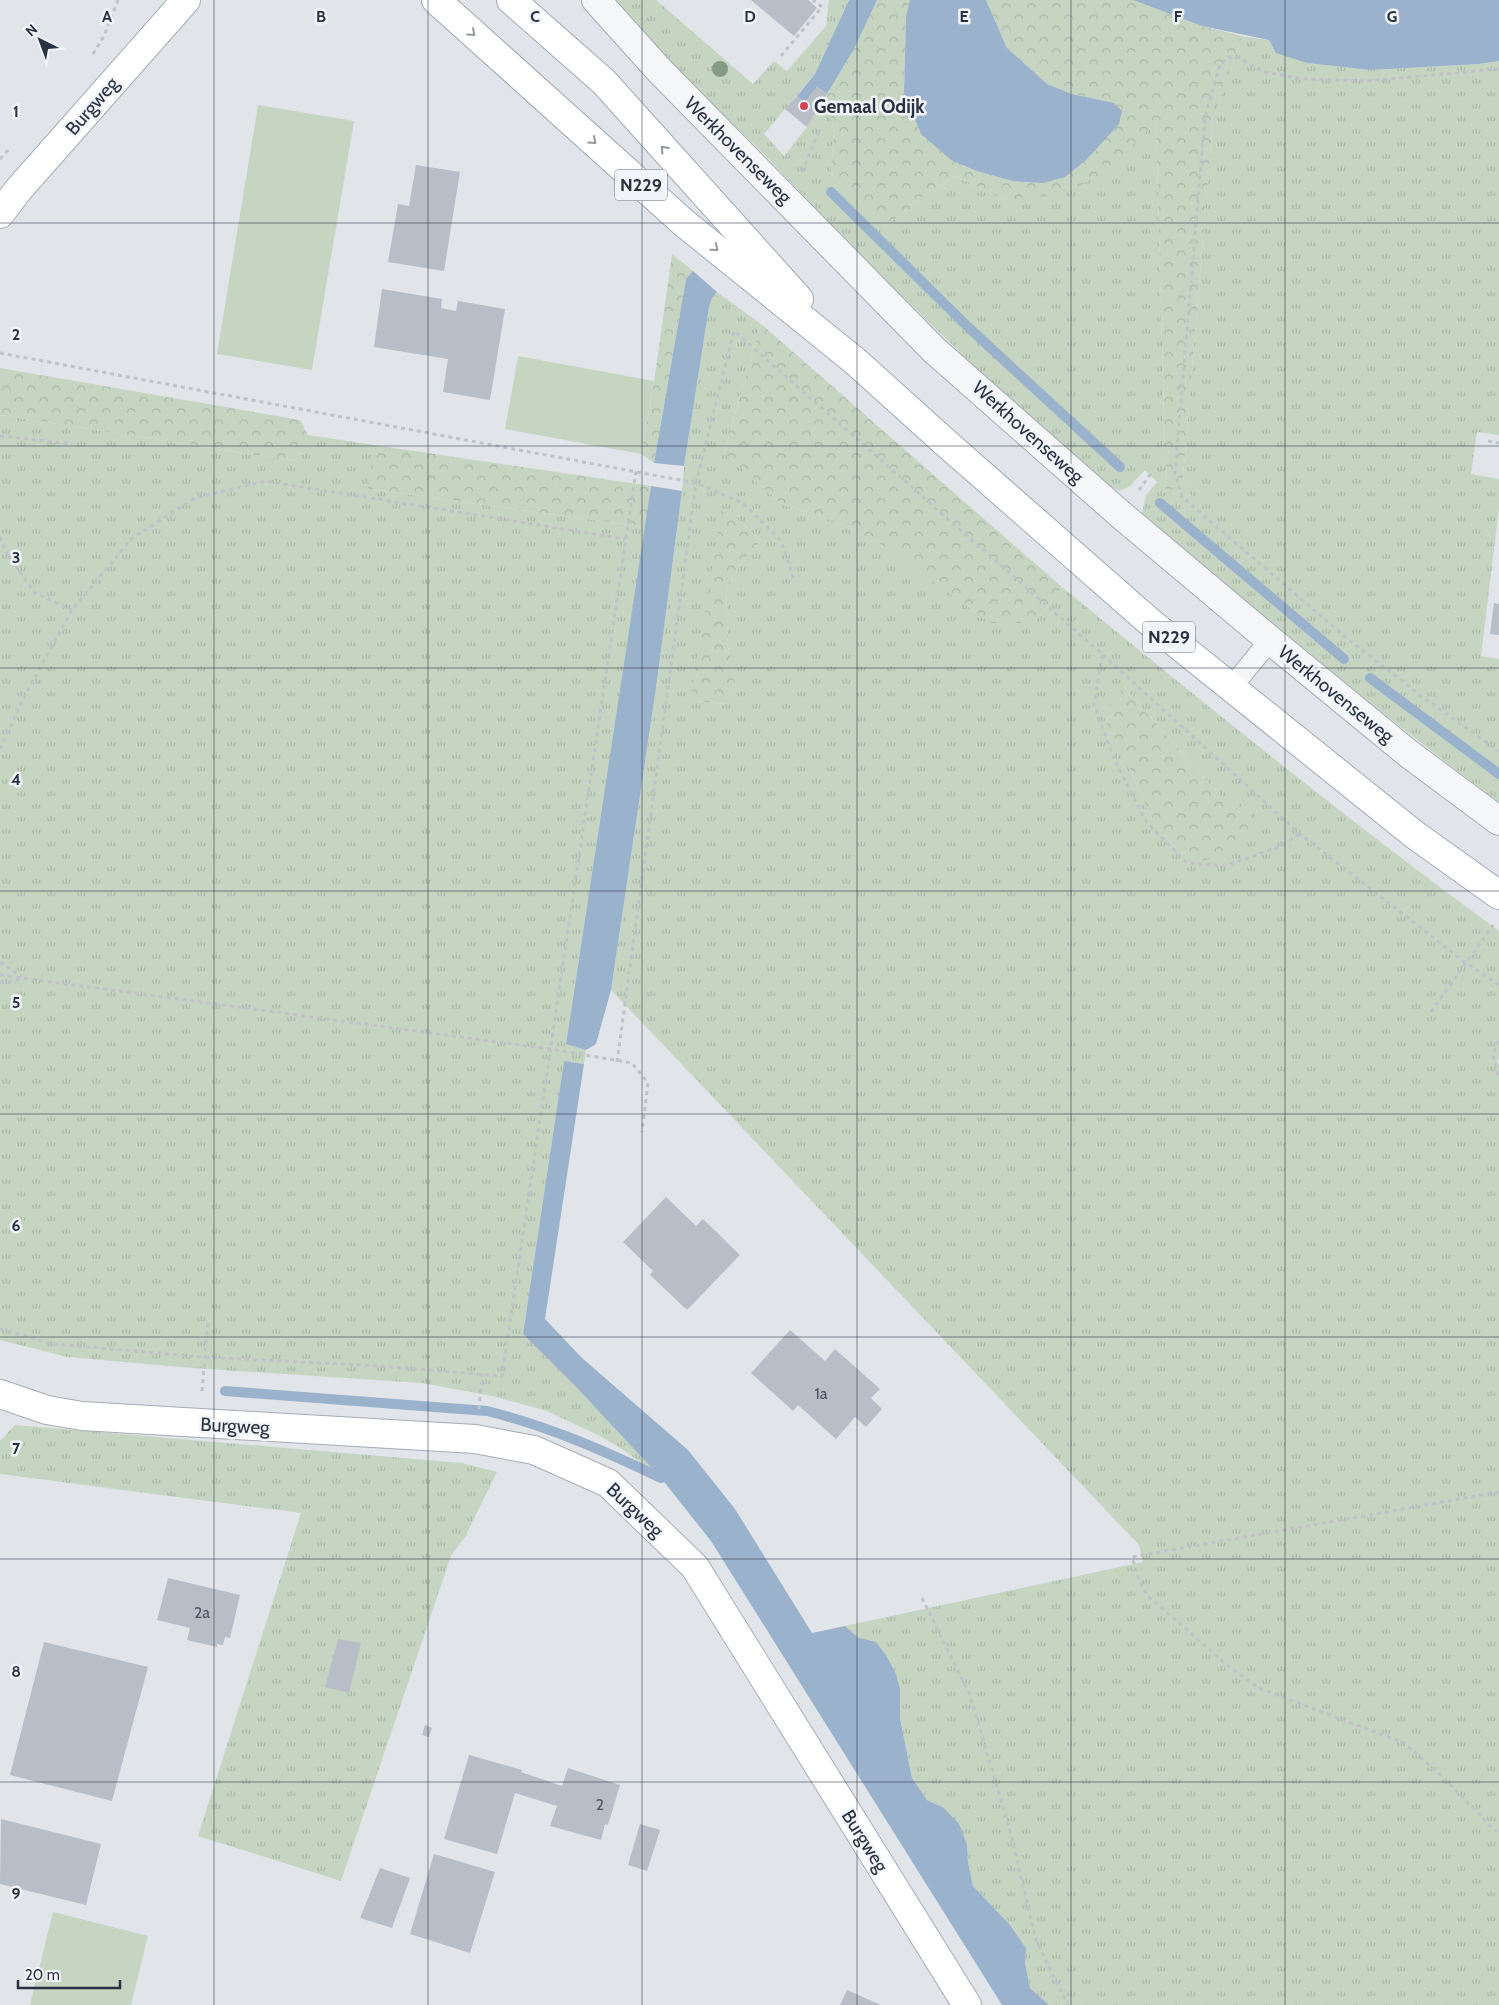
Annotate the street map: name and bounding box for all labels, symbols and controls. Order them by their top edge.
text: A [102,7,112,26]
text: B [316,7,326,26]
text: C [530,7,540,26]
text: D [744,7,756,26]
text: E [959,7,969,26]
text: F [1174,7,1183,26]
text: G [1387,7,1397,26]
north arrow [15,15,65,65]
text: N [22,20,41,40]
one-way arrow [466,27,475,36]
street label: Burgweg [61,72,124,140]
street label: Werkhovenseweg [680,92,797,209]
place label: Gemaal Odijk [814,95,925,118]
marker: Gemaal Odijk [798,100,810,112]
text: 1 [13,102,19,121]
one-way arrow [587,135,596,144]
one-way arrow [661,146,670,155]
road number: N229 [615,170,667,200]
one-way arrow [709,243,718,251]
text: 2 [12,325,20,344]
street label: Werkhovenseweg [968,376,1089,488]
text: 3 [12,548,20,567]
road number: N229 [1143,622,1195,652]
street label: Werkhovenseweg [1274,640,1399,748]
text: 4 [11,770,21,789]
text: 5 [12,993,20,1012]
text: 6 [12,1216,21,1235]
house number: 1a [815,1384,828,1403]
street label: Burgweg [200,1413,271,1439]
text: 7 [12,1439,21,1458]
street label: Burgweg [602,1478,669,1542]
house number: 2a [194,1603,210,1622]
text: 8 [11,1662,21,1681]
house number: 2 [596,1795,604,1814]
street label: Burgweg [837,1805,893,1877]
text: 9 [12,1884,21,1903]
scale bar [18,1958,120,1990]
text: 20 m [25,1966,60,1984]

